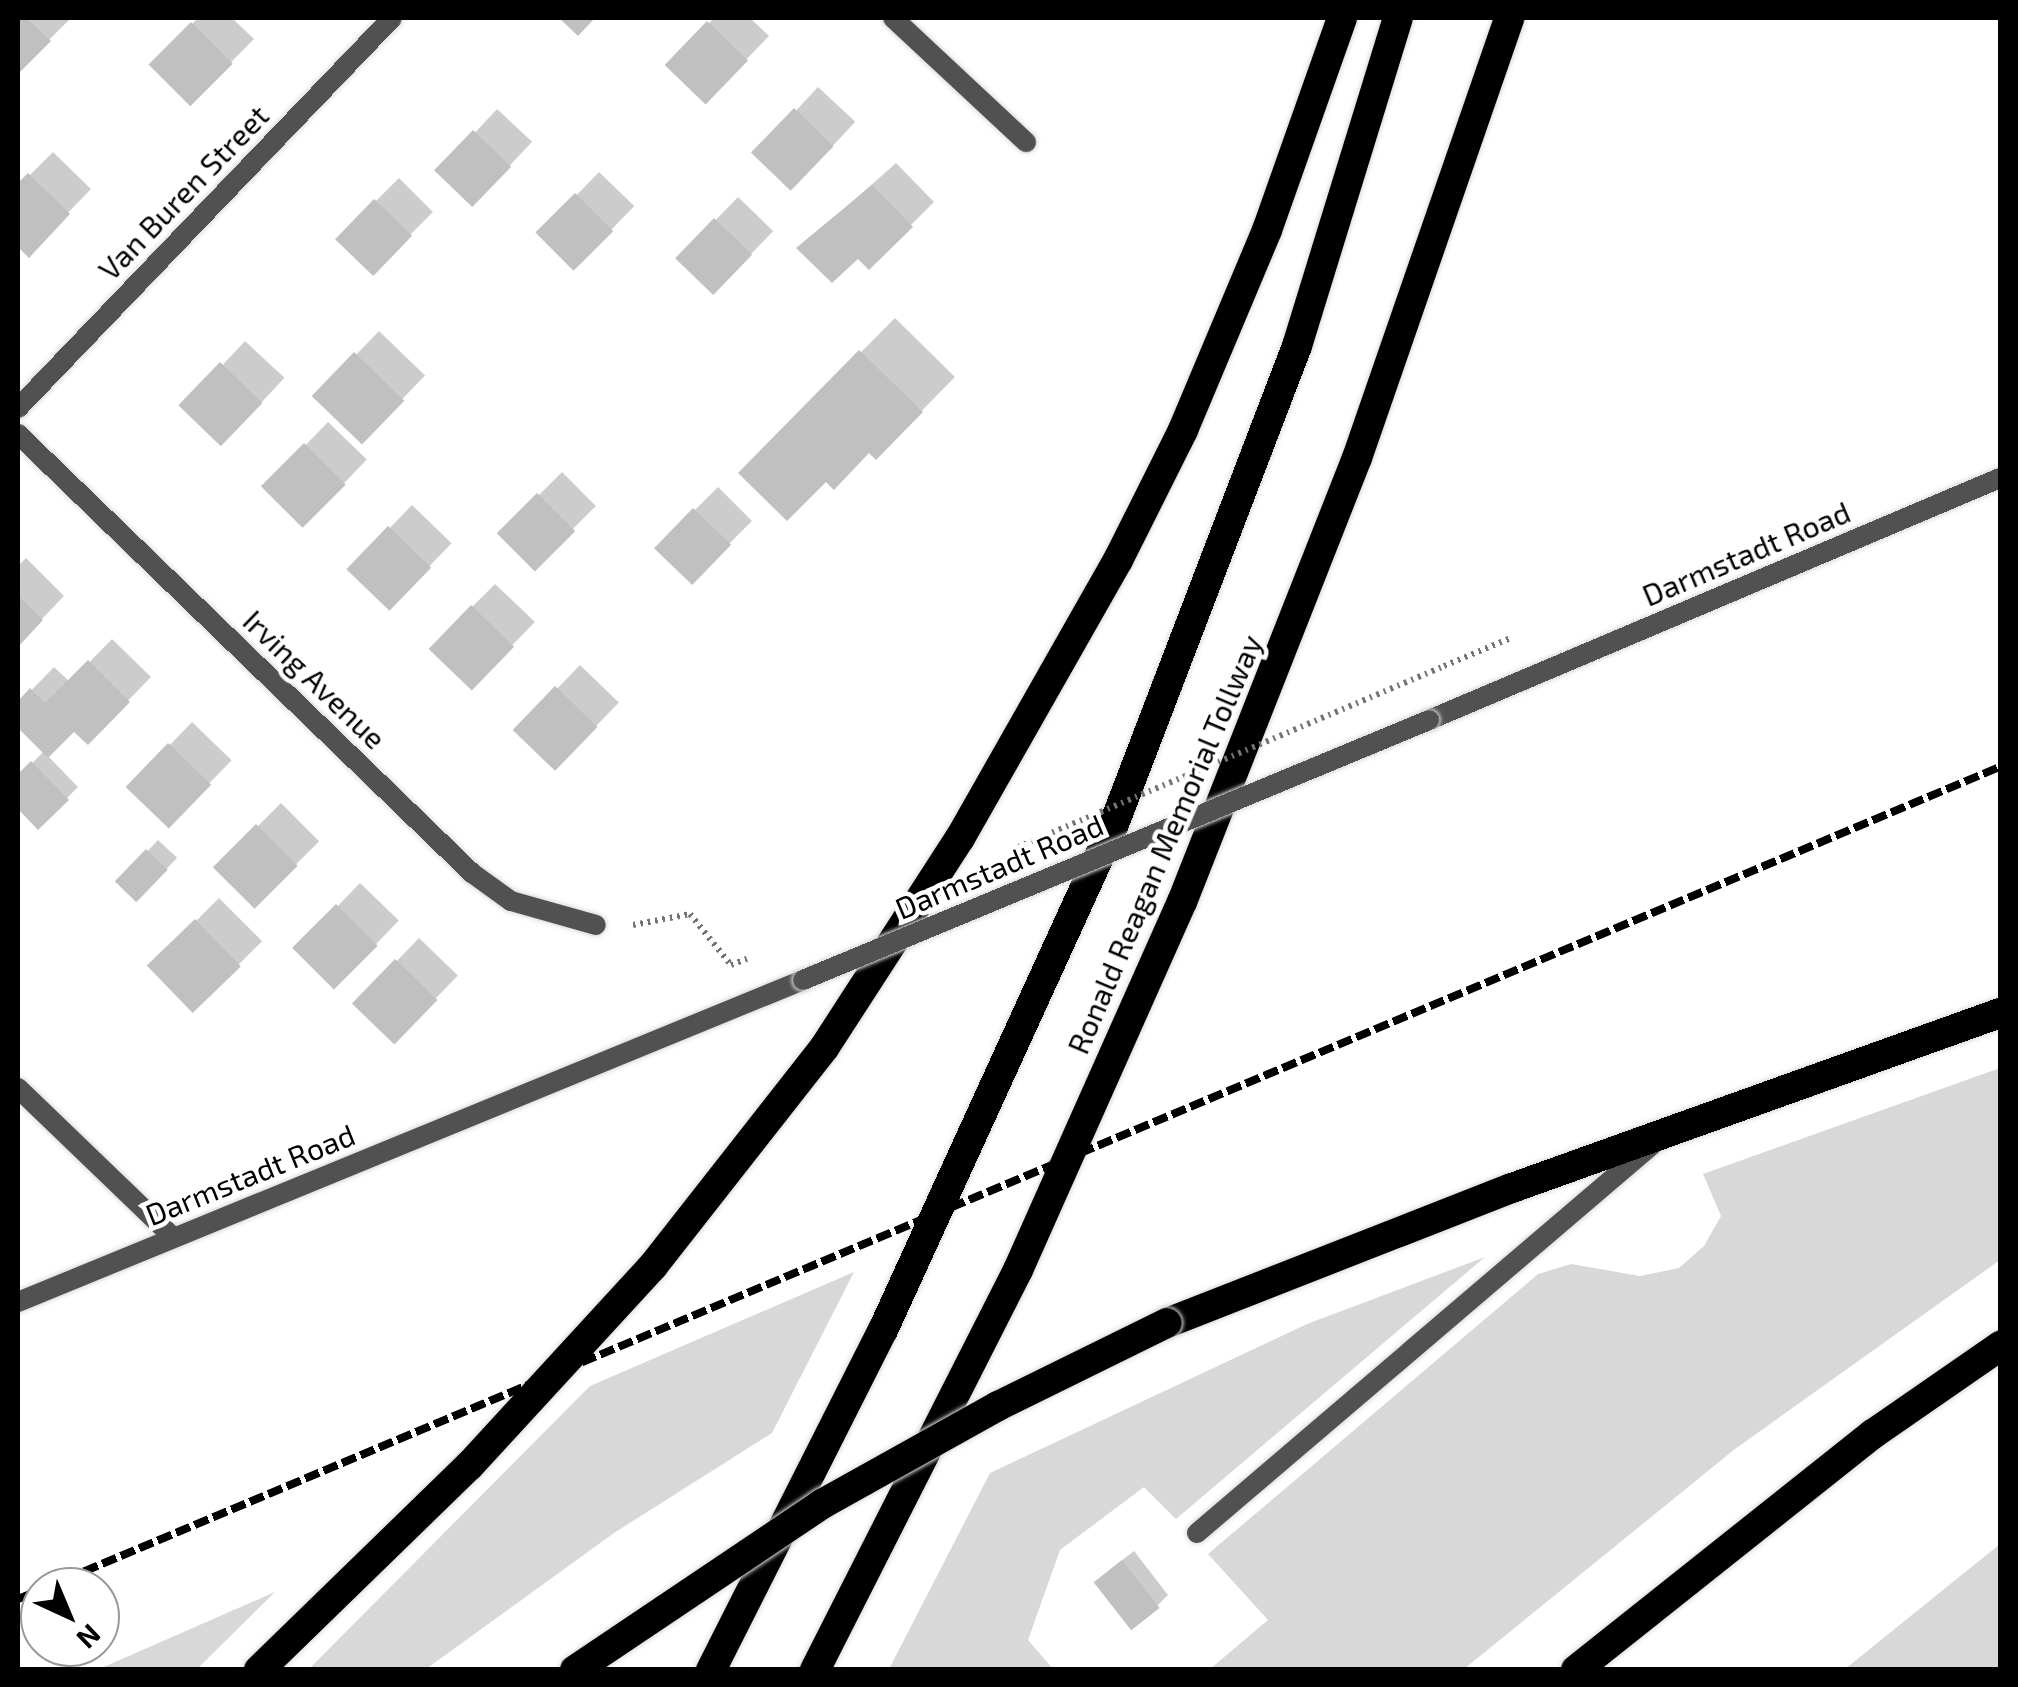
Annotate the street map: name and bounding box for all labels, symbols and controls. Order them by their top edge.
street label: Van Buren Street [91,97,275,287]
street label: Darmstadt Road [1637,493,1855,613]
street label: Irving Avenue [236,602,394,756]
street label: Ronald Reagan Memorial Tollway [1059,628,1269,1060]
street label: Darmstadt Road [890,806,1108,926]
street label: Darmstadt Road [140,1116,360,1232]
north arrow [20,1567,120,1667]
text: N [70,1618,109,1656]

